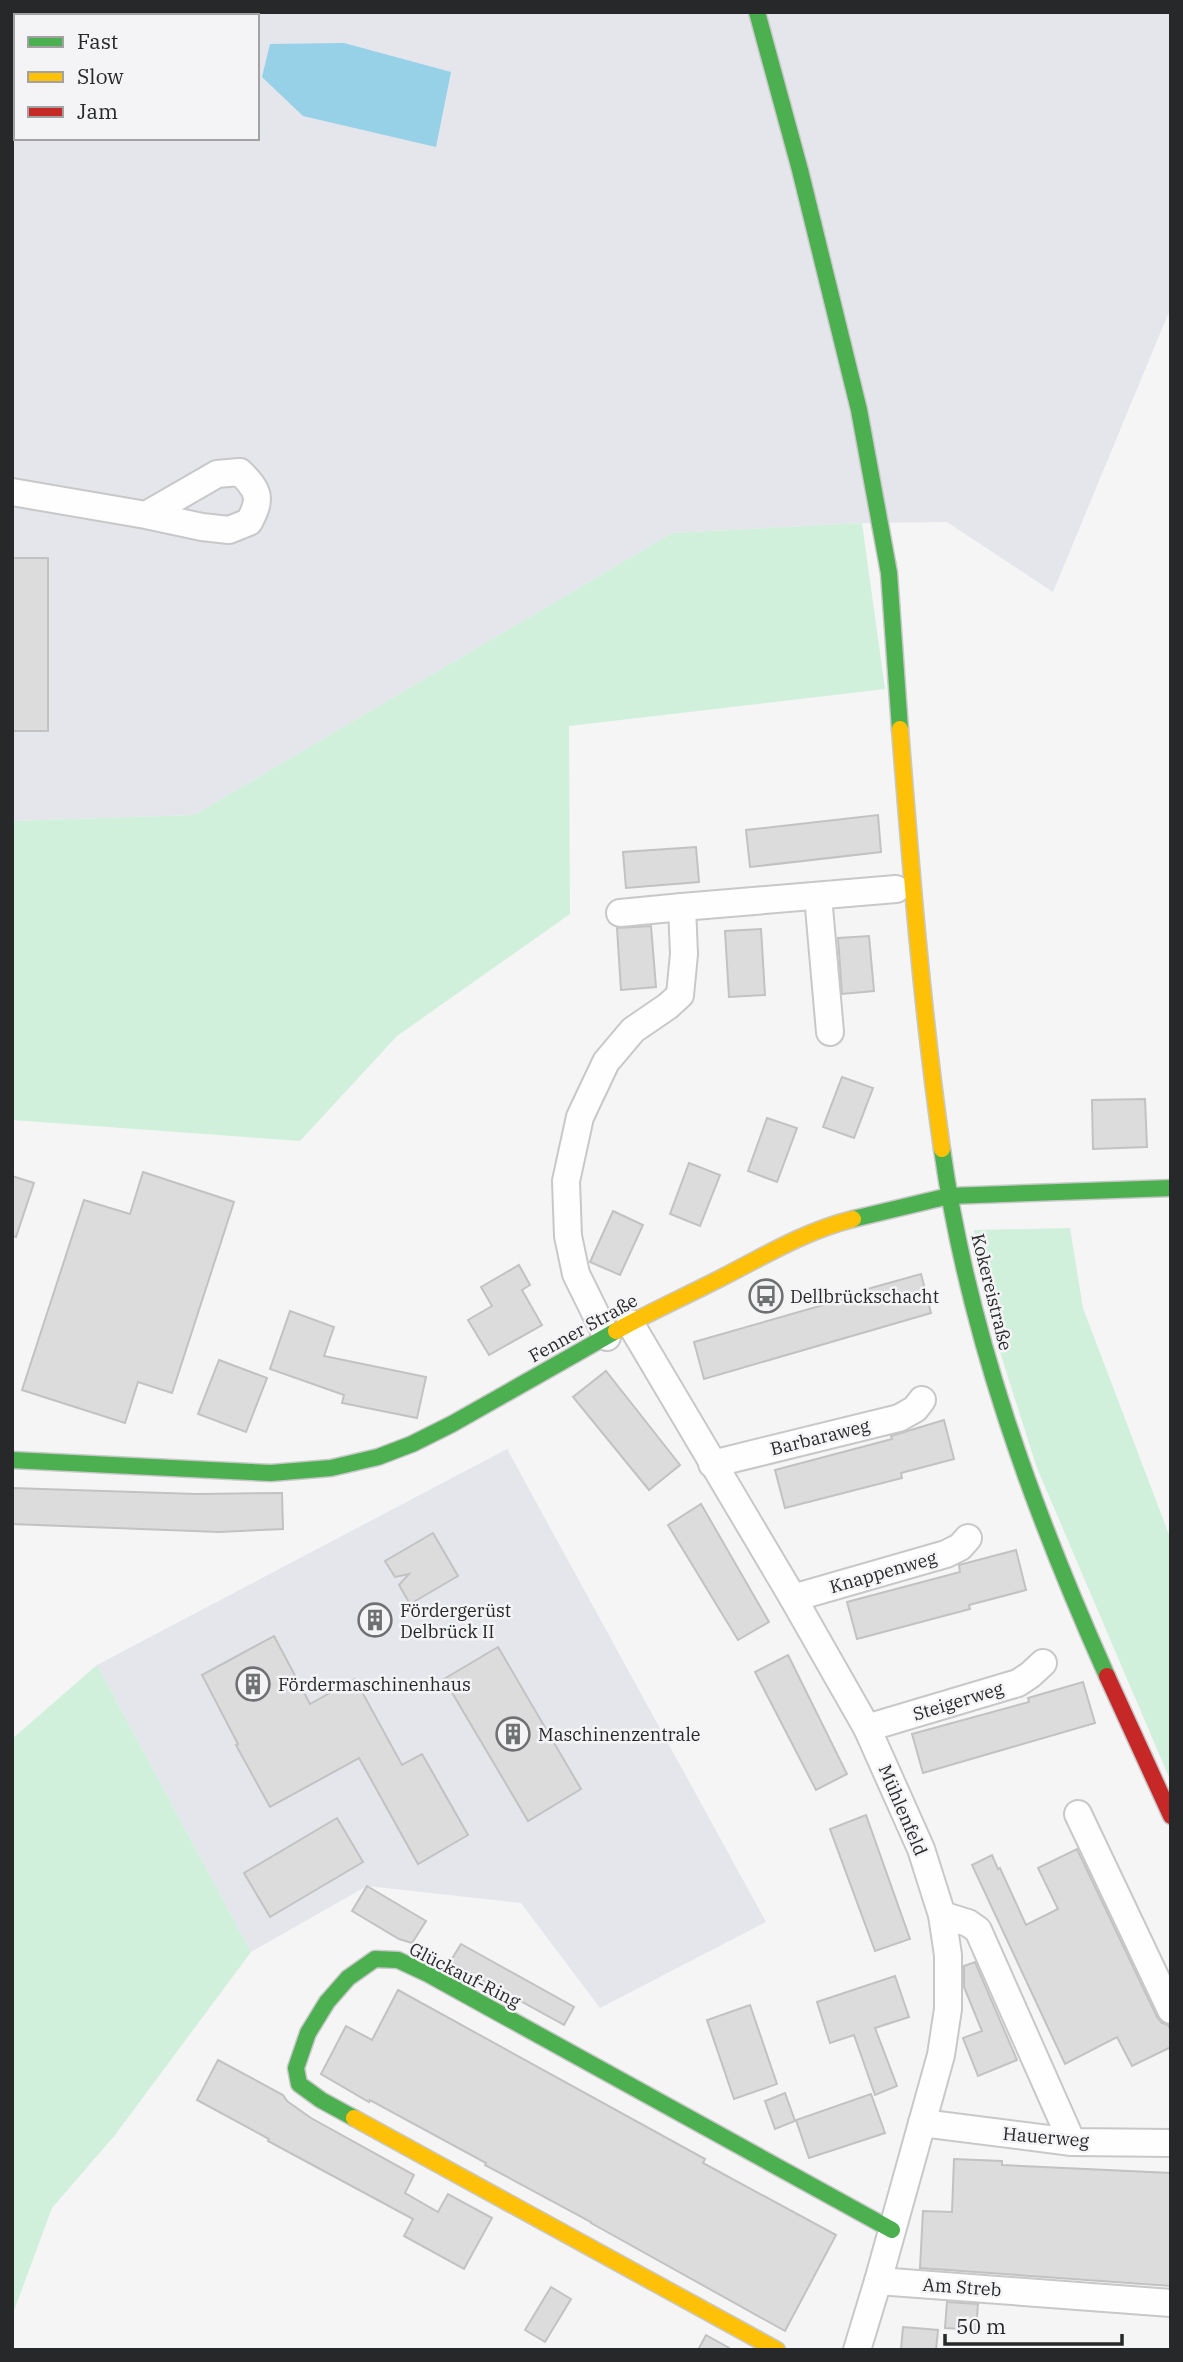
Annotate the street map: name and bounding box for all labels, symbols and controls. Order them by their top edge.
legend [14,14,259,140]
text: Fast [77,27,118,55]
text: Slow [77,62,124,90]
text: Jam [77,97,118,125]
street label: Kokereistraße [966,1231,1018,1353]
bus stop icon: Dellbrückschacht [747,1277,785,1315]
place label: Dellbrückschacht [790,1285,939,1308]
street label: Fenner Straße [525,1289,641,1367]
street label: Barbaraweg [768,1414,872,1460]
street label: Knappenweg [827,1546,939,1598]
place label: Fördergerüst Delbrück II [400,1599,511,1643]
building icon: Fördergerüst Delbrück II [356,1601,394,1639]
building icon: Fördermaschinenhaus [234,1665,272,1703]
place label: Fördermaschinenhaus [278,1673,471,1696]
street label: Steigerweg [910,1676,1006,1726]
building icon: Maschinenzentrale [494,1715,532,1753]
place label: Maschinenzentrale [538,1723,700,1746]
street label: Mühlenfeld [874,1761,932,1859]
street label: Glückauf-Ring [405,1937,525,2013]
street label: Hauerweg [1002,2122,1090,2152]
street label: Am Streb [922,2273,1002,2301]
scale bar [945,2302,1122,2346]
text: 50 m [956,2312,1006,2340]

